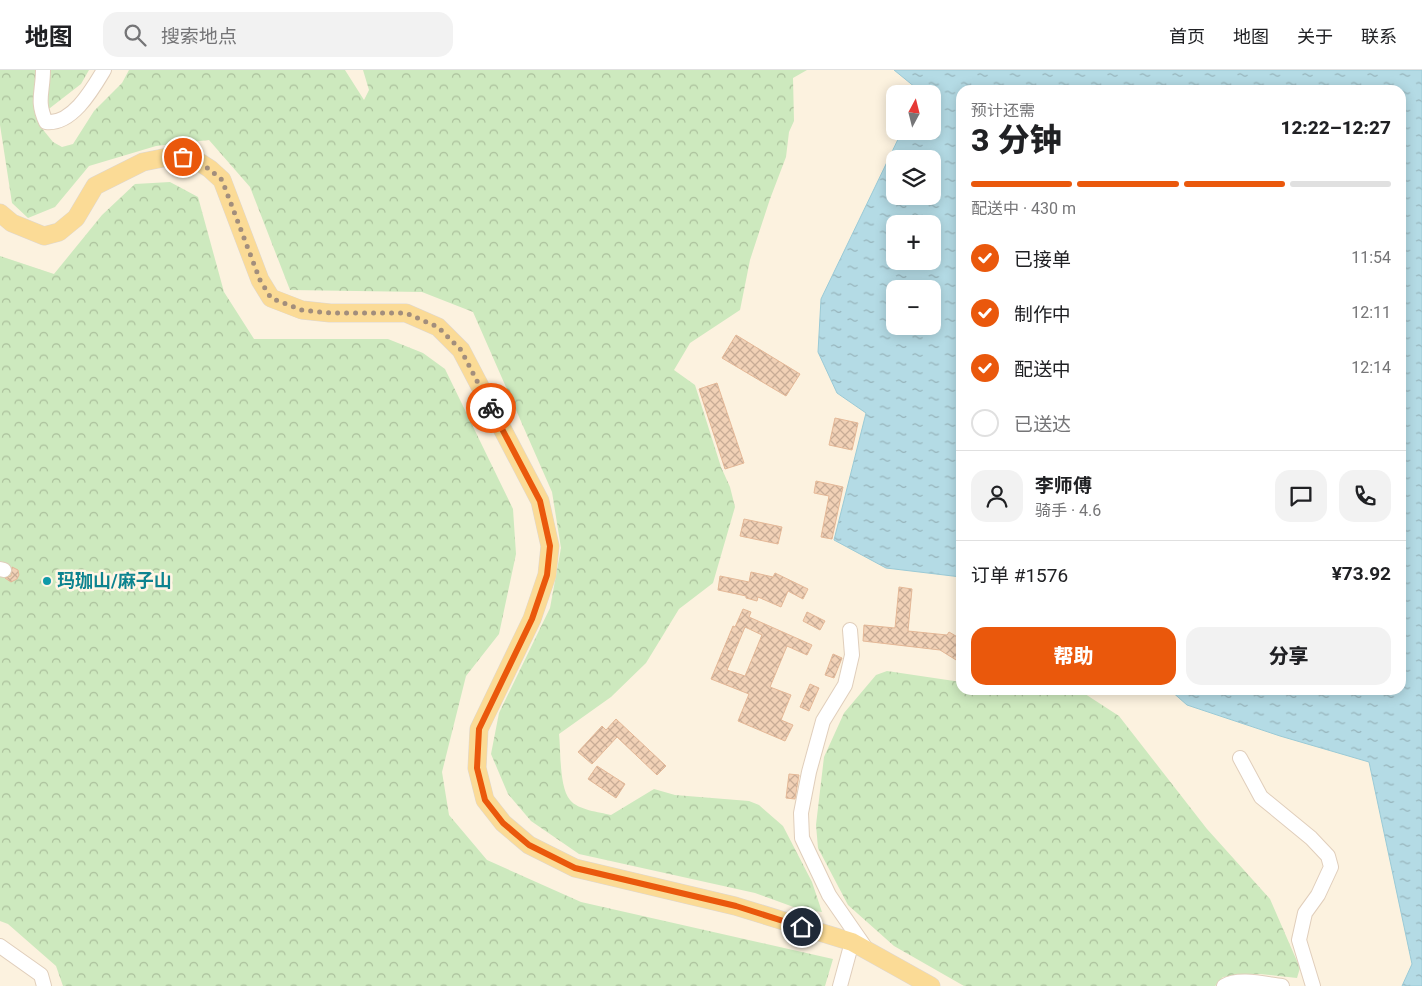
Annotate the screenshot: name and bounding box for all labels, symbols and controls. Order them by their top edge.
search box [103,12,453,57]
icon: search [121,21,149,49]
text: 地图 [25,23,73,51]
text: 搜索地点 [161,25,237,48]
text: 首页 [1169,26,1205,47]
text: 地图 [1233,26,1269,47]
text: 关于 [1297,26,1333,47]
text: 联系 [1361,26,1397,47]
north arrow [886,85,941,140]
map controls [886,85,941,335]
text: 预计还需 [971,101,1035,120]
text: 12:22–12:27 [1280,116,1391,139]
text: 3 分钟 [971,121,1061,159]
pin [162,136,204,178]
icon: bag [169,143,197,171]
button: layers [886,150,941,205]
text: 配送中 · 430 m [971,199,1076,218]
button: + [886,215,941,270]
icon: check [971,244,999,272]
text: 已接单 [1014,248,1071,271]
text: 11:54 [1351,248,1391,267]
button: − [886,280,941,335]
icon: check [971,299,999,327]
text: 制作中 [1014,303,1071,326]
text: 12:11 [1351,303,1391,322]
icon: check [971,354,999,382]
text: 配送中 [1014,358,1071,381]
text: 12:14 [1351,358,1391,377]
courier [466,383,516,433]
icon: bike [477,394,505,422]
text: 已送达 [1014,413,1071,436]
button: person [971,470,1023,522]
button: chat [1275,470,1327,522]
button: phone [1339,470,1391,522]
text: 李师傅 [1035,474,1092,497]
text: 骑手 · 4.6 [1035,501,1101,520]
text: ¥73.92 [1332,562,1391,585]
text: 订单 #1576 [971,564,1068,587]
place label: 玛珈山/麻子山 [57,570,172,591]
marker: 玛珈山/麻子山 [41,575,53,587]
button: 帮助 [971,627,1176,685]
button: 分享 [1186,627,1391,685]
pin [781,906,823,948]
icon: home [788,913,816,941]

